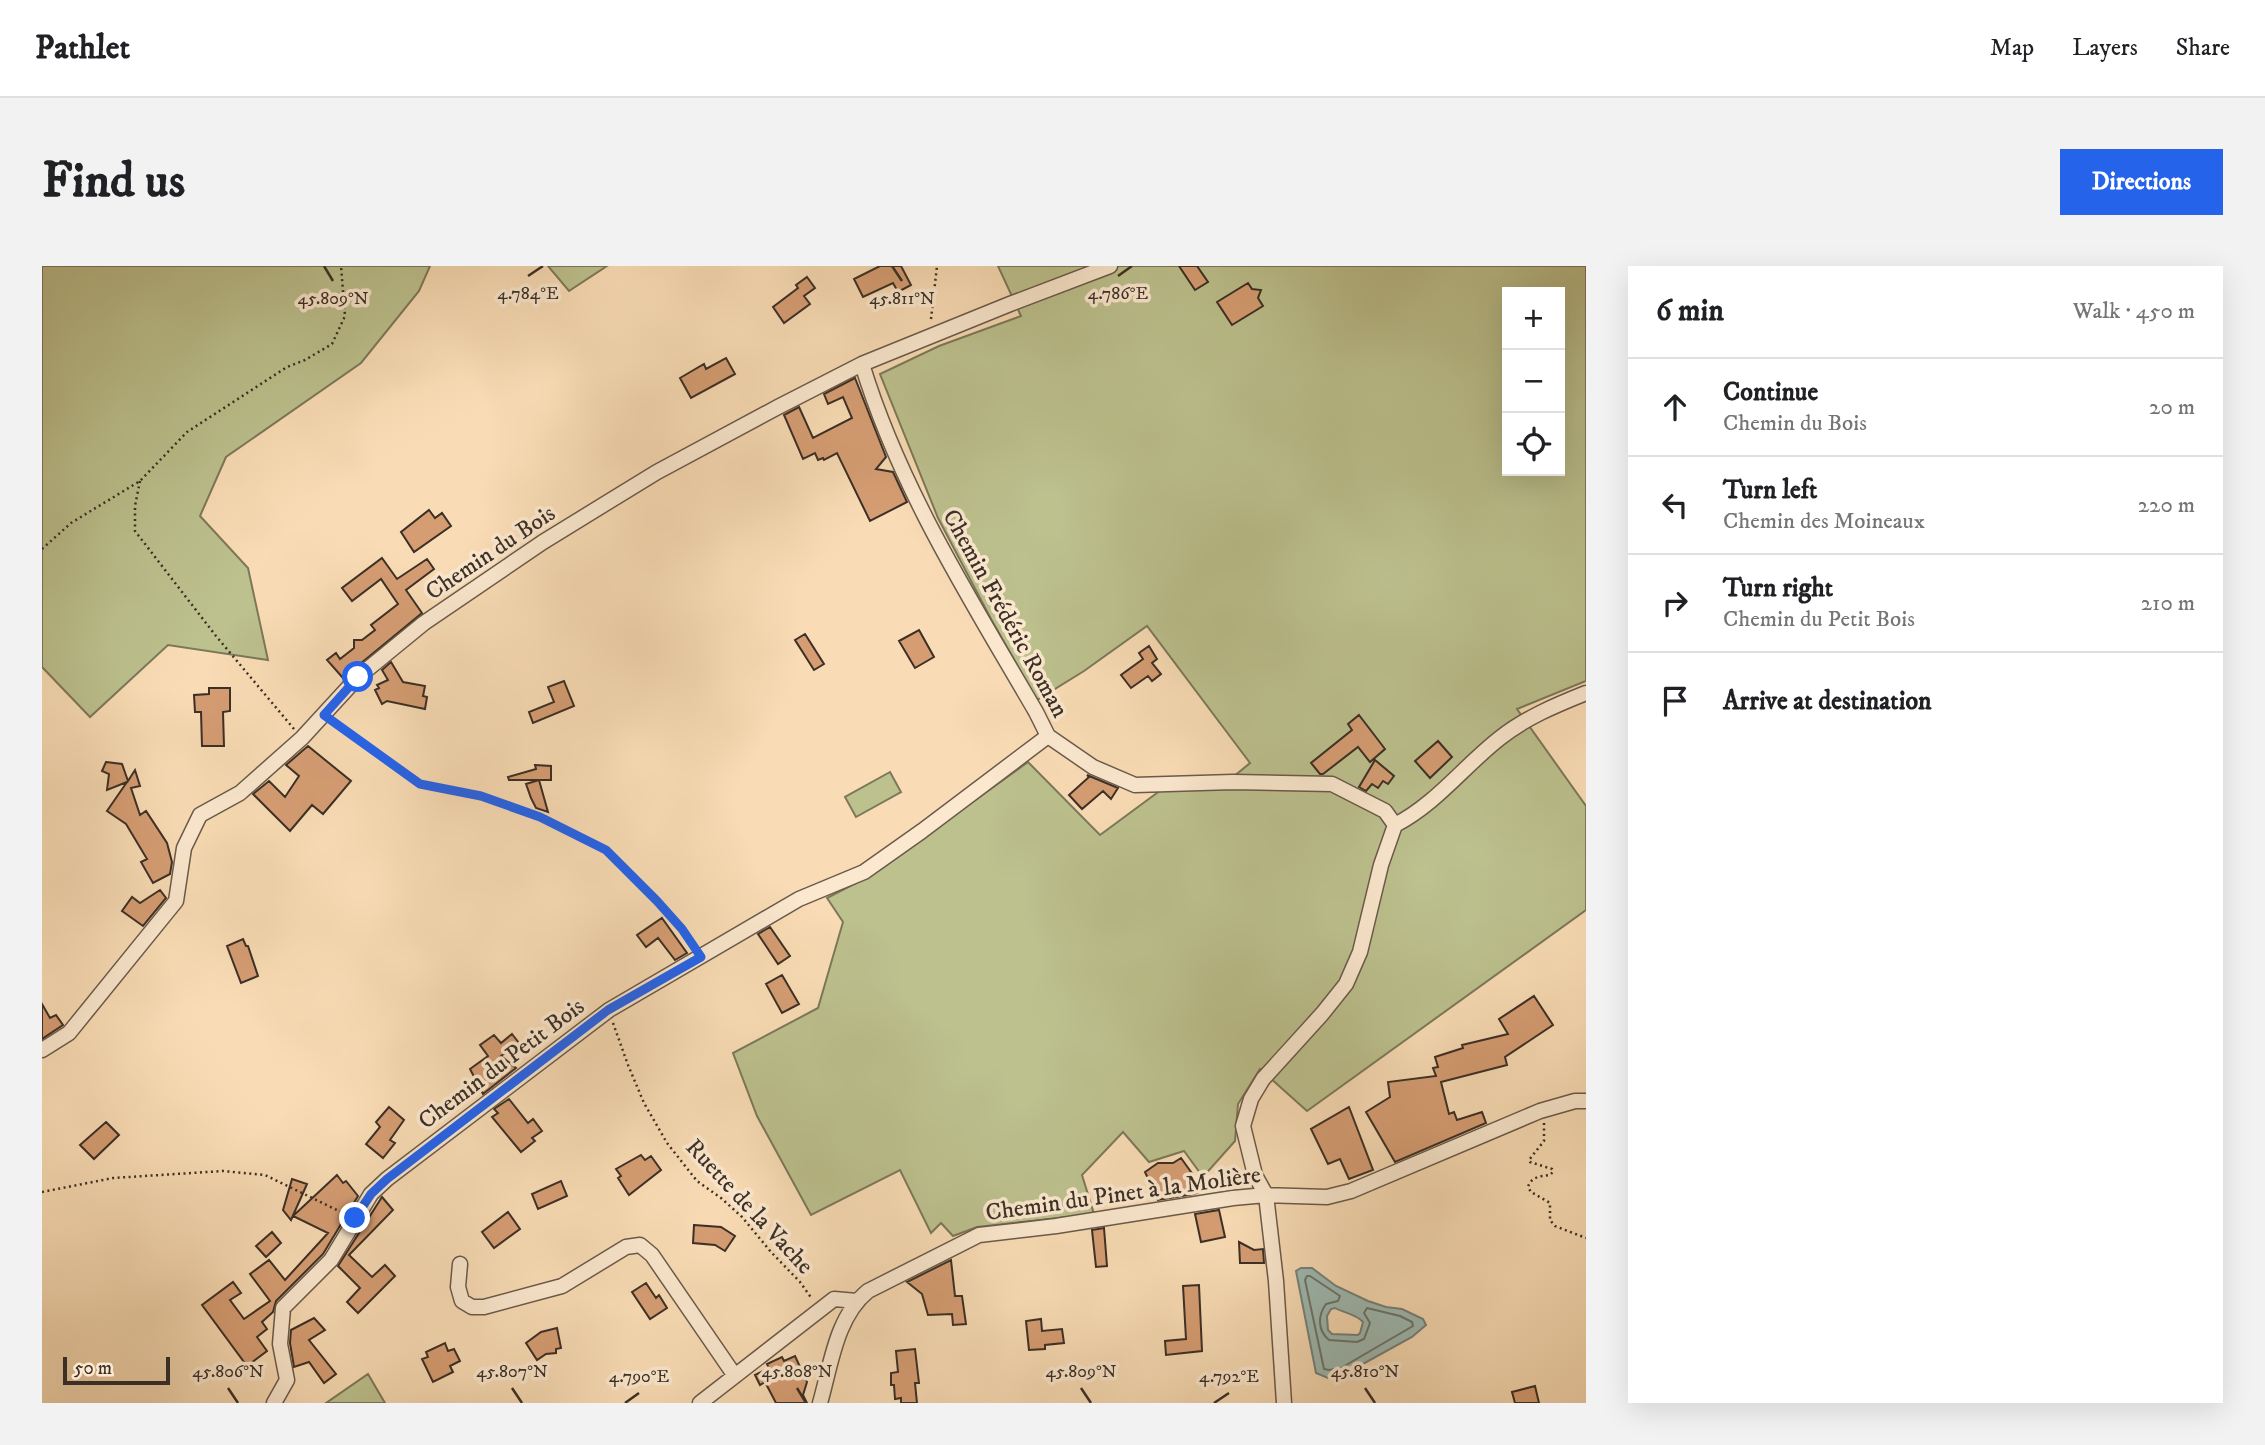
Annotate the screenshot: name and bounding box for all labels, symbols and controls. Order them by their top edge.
text: Pathlet [35,28,130,69]
text: Map [1990,33,2034,63]
text: Layers [2072,33,2138,63]
text: Share [2176,33,2230,63]
button: Directions [2060,149,2223,215]
text: Find us [42,151,185,213]
text: 4.784°E [497,283,559,305]
text: 4.786°E [1088,283,1148,305]
map controls [1502,287,1565,476]
button: + [1502,287,1565,350]
text: 45.809°N [297,288,369,310]
text: 45.811°N [869,288,935,310]
text: 6 min [1656,293,1724,330]
text: Walk · 450 m [2073,297,2195,326]
button: − [1502,350,1565,413]
text: Continue [1723,376,1818,409]
icon: ahead [1656,388,1694,426]
text: 20 m [2149,393,2195,422]
text: Chemin du Bois [1723,409,1867,438]
button: locate [1502,413,1565,476]
text: Turn left [1723,474,1817,507]
icon: left [1656,486,1694,524]
text: 220 m [2138,491,2195,520]
street label: Chemin du Bois [420,498,561,607]
street label: Chemin Frédéric Roman [935,504,1075,723]
text: Chemin des Moineaux [1723,507,1925,536]
text: Turn right [1723,572,1833,605]
icon: right [1656,584,1694,622]
text: 210 m [2141,589,2195,618]
text: Chemin du Petit Bois [1723,605,1915,634]
route start [342,661,373,692]
icon: arrive [1656,682,1694,720]
text: Arrive at destination [1723,685,1932,718]
street label: Chemin du Petit Bois [413,992,591,1136]
street label: Ruette de la Vache [679,1133,820,1281]
street label: Chemin du Pinet à la Molière [984,1160,1263,1228]
route end [339,1202,370,1233]
scale bar [63,1354,170,1386]
text: 50 m [74,1357,112,1380]
text: 45.806°N [192,1361,264,1383]
text: 45.807°N [476,1361,548,1383]
text: 45.808°N [761,1361,833,1383]
text: 45.809°N [1045,1361,1117,1383]
text: 45.810°N [1331,1361,1400,1383]
text: 4.790°E [609,1366,670,1388]
text: 4.792°E [1199,1366,1259,1388]

